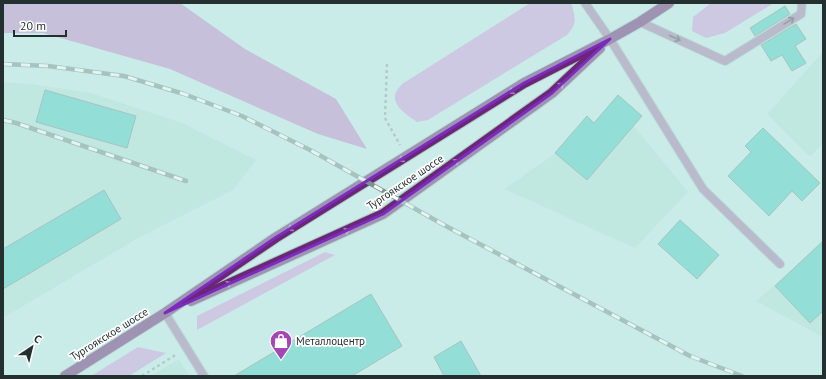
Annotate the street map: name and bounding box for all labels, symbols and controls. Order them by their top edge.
scale bar [14,12,66,38]
one-way arrow [783,17,794,25]
text: 20 m [20,18,46,33]
one-way arrow [669,35,681,42]
one-way arrow [554,82,564,91]
one-way arrow [509,86,520,94]
street label: Тургоякское шоссе [364,151,446,213]
one-way arrow [398,155,410,163]
one-way arrow [448,159,459,167]
one-way arrow [288,223,299,231]
one-way arrow [338,227,350,235]
one-way arrow [219,281,231,288]
street label: Тургоякское шоссе [67,304,151,364]
north arrow [12,327,52,367]
shop icon: Металлоцентр [268,328,294,361]
text: С [31,331,44,346]
place label: Металлоцентр [296,334,365,348]

